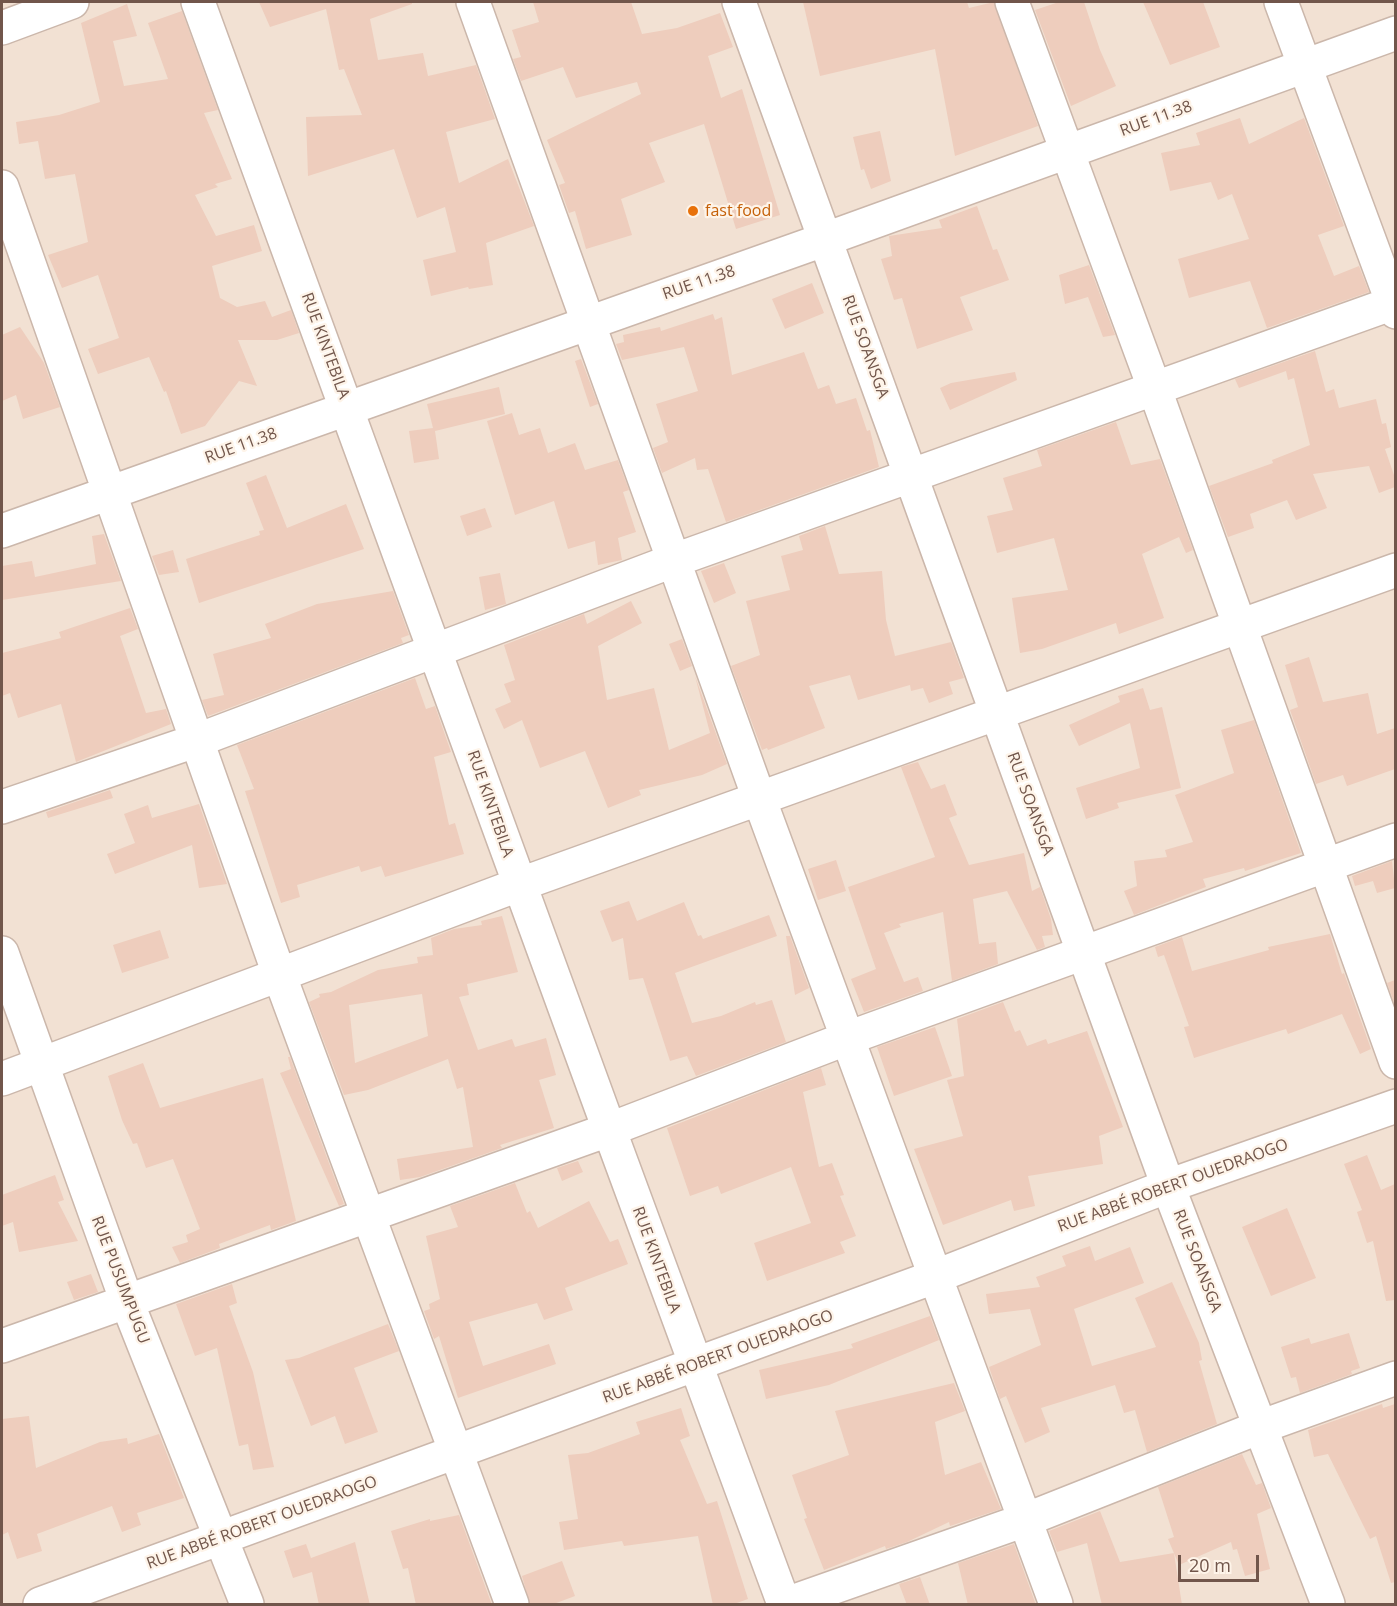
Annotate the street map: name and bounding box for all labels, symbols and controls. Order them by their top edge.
street label: RUE 11.38 [1117,97,1195,141]
place label: fast food [705,201,771,221]
marker: fast food [686,204,700,218]
street label: RUE 11.38 [660,262,738,304]
street label: RUE KINTEBILA [297,290,353,402]
street label: RUE SOANSGA [837,293,893,401]
street label: RUE 11.38 [202,424,280,468]
street label: RUE KINTEBILA [463,748,517,860]
street label: RUE SOANSGA [1002,750,1058,858]
street label: RUE ABBÉ ROBERT OUEDRAOGO [1055,1135,1291,1237]
street label: RUE KINTEBILA [628,1204,684,1316]
street label: RUE SOANSGA [1169,1207,1225,1315]
street label: RUE PUSUMPUGU [87,1213,153,1347]
street label: RUE ABBÉ ROBERT OUEDRAOGO [600,1306,836,1408]
street label: RUE ABBÉ ROBERT OUEDRAOGO [144,1472,380,1574]
scale bar [1181,1543,1262,1581]
text: 20 m [1189,1553,1231,1577]

